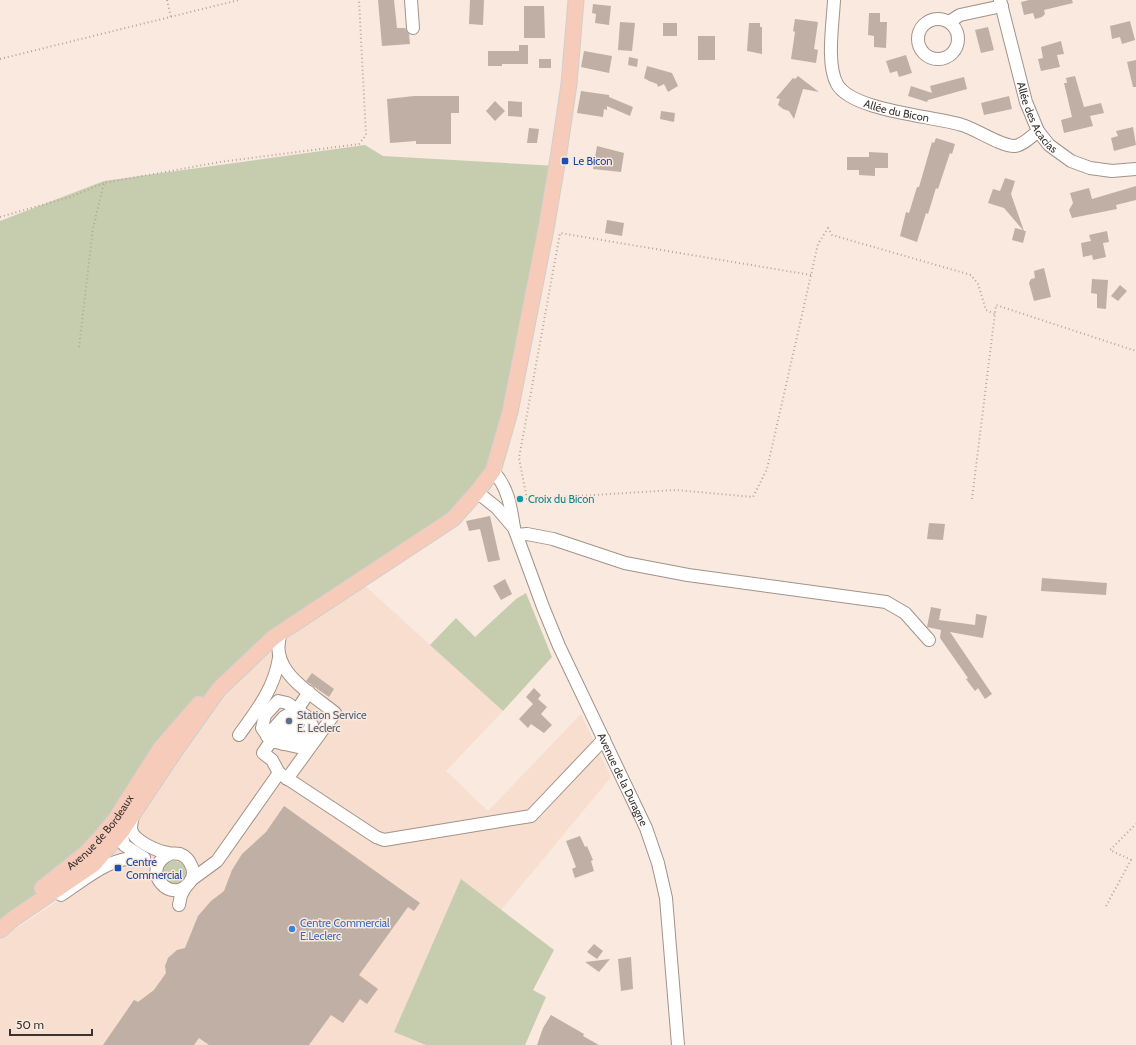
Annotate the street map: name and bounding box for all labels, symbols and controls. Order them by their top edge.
street label: Allée des Acacias [1014,80,1061,156]
street label: Allée du Bicon [862,96,930,125]
place label: Le Bicon [573,154,612,168]
marker: Le Bicon [560,156,570,166]
place label: Croix du Bicon [528,492,594,506]
marker: Croix du Bicon [515,494,525,504]
place label: Station Service E. Leclerc [297,708,367,735]
marker: Station Service E. Leclerc [284,716,294,726]
street label: Avenue de la Duragne [595,730,651,829]
street label: Avenue de Bordeaux [64,791,137,873]
place label: Centre Commercial [126,855,183,882]
marker: Centre Commercial [113,863,123,873]
place label: Centre Commercial E.Leclerc [300,916,390,943]
marker: Centre Commercial E.Leclerc [287,924,297,934]
scale bar [10,1011,92,1037]
text: 50 m [16,1017,44,1032]

